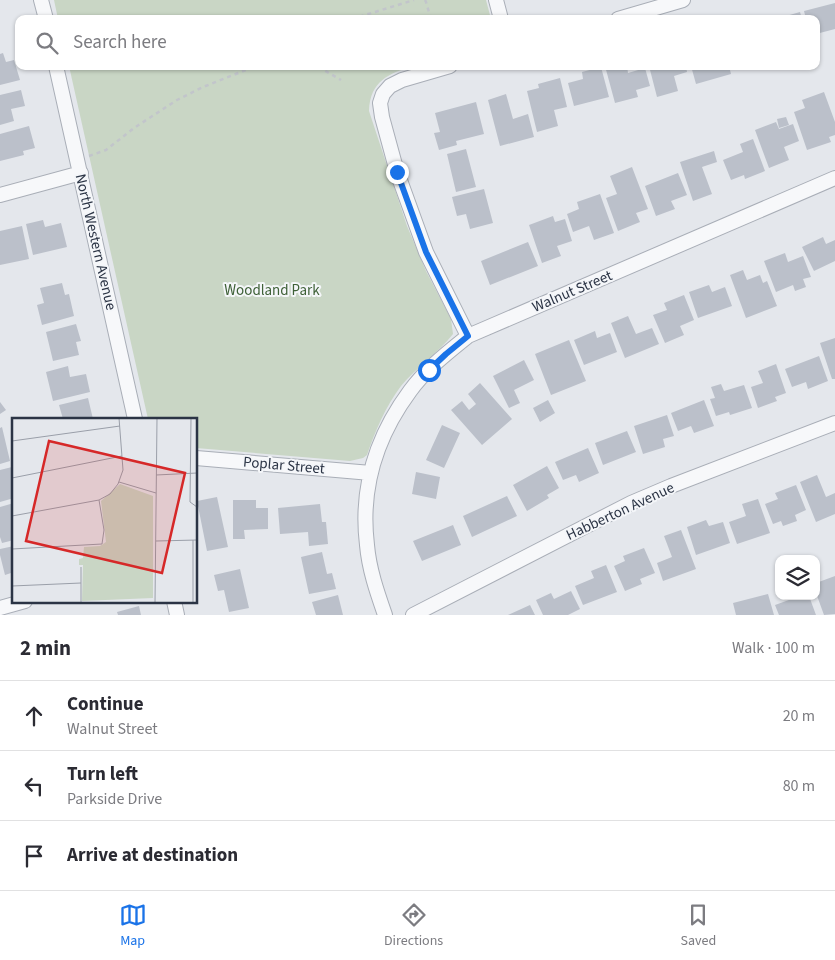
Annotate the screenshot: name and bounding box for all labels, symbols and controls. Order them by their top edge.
search box [15,15,820,70]
icon: search [33,29,61,57]
text: Search here [73,29,167,56]
route end [386,161,409,184]
street label: North Western Avenue [70,172,121,312]
street label: Walnut Street [529,265,615,318]
park label: Woodland Park [224,280,320,301]
route start [418,359,441,382]
inset map [12,418,198,602]
street label: Poplar Street [242,451,326,480]
street label: Habberton Avenue [563,477,678,546]
map controls [775,555,820,600]
button: layers [775,555,820,600]
text: 2 min [20,633,71,663]
text: Walk · 100 m [732,637,815,659]
text: Continue [67,691,144,718]
icon: ahead [20,702,48,730]
text: 20 m [783,705,815,727]
text: Walnut Street [67,718,158,740]
text: Turn left [67,761,138,788]
icon: left [20,772,48,800]
text: 80 m [783,775,815,797]
text: Parkside Drive [67,788,162,810]
icon: arrive [20,842,48,870]
text: Arrive at destination [67,842,238,869]
tab: Map [119,901,147,951]
tab: Directions [384,901,443,951]
tab: Saved [681,901,716,951]

